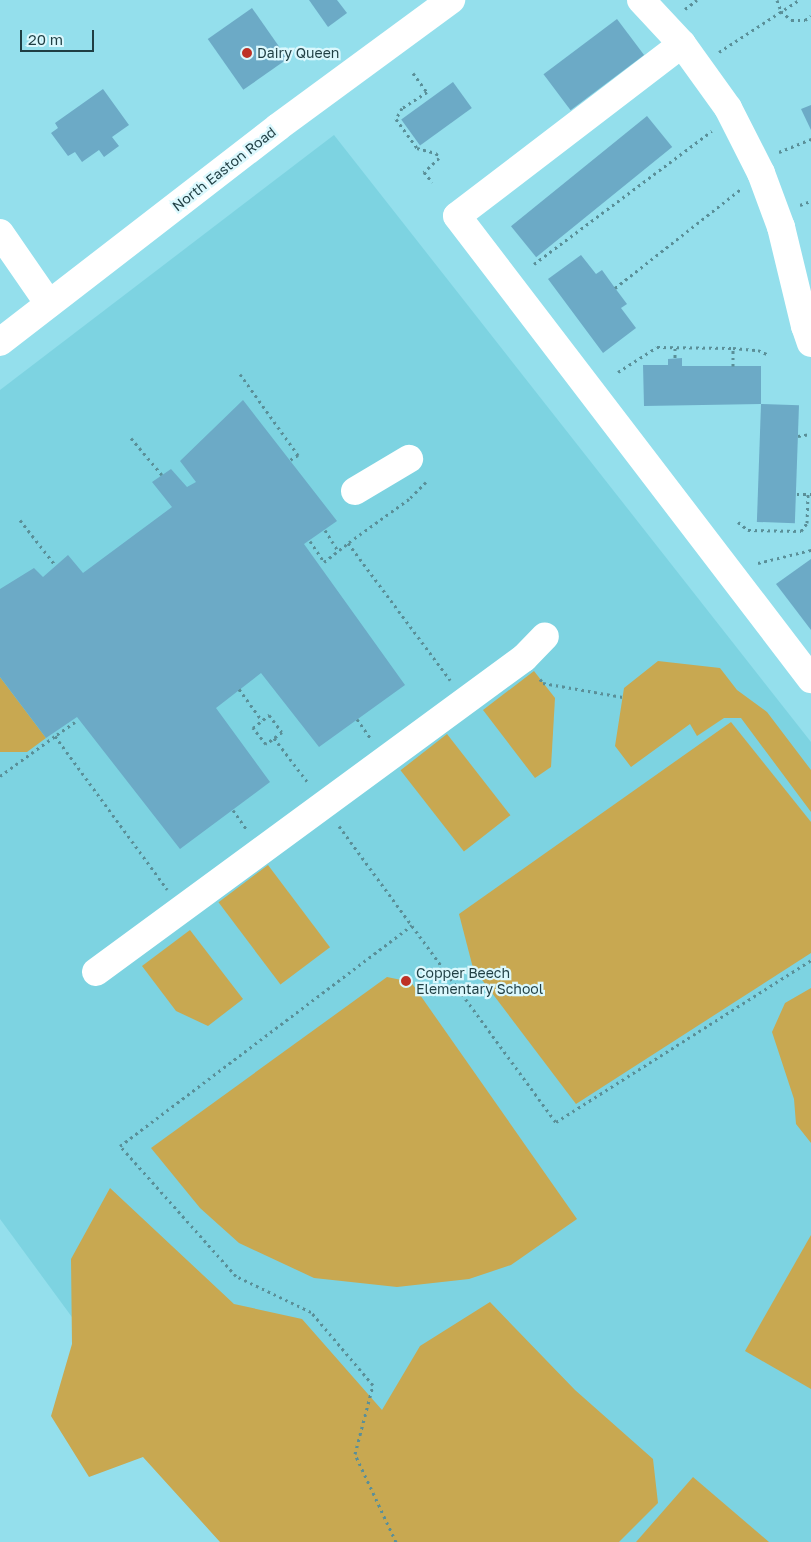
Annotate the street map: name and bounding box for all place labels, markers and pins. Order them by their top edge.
place label: Dairy Queen [257,45,339,61]
marker: Dairy Queen [241,47,253,59]
place label: Copper Beech Elementary School [416,965,543,998]
marker: Copper Beech Elementary School [400,975,412,987]

